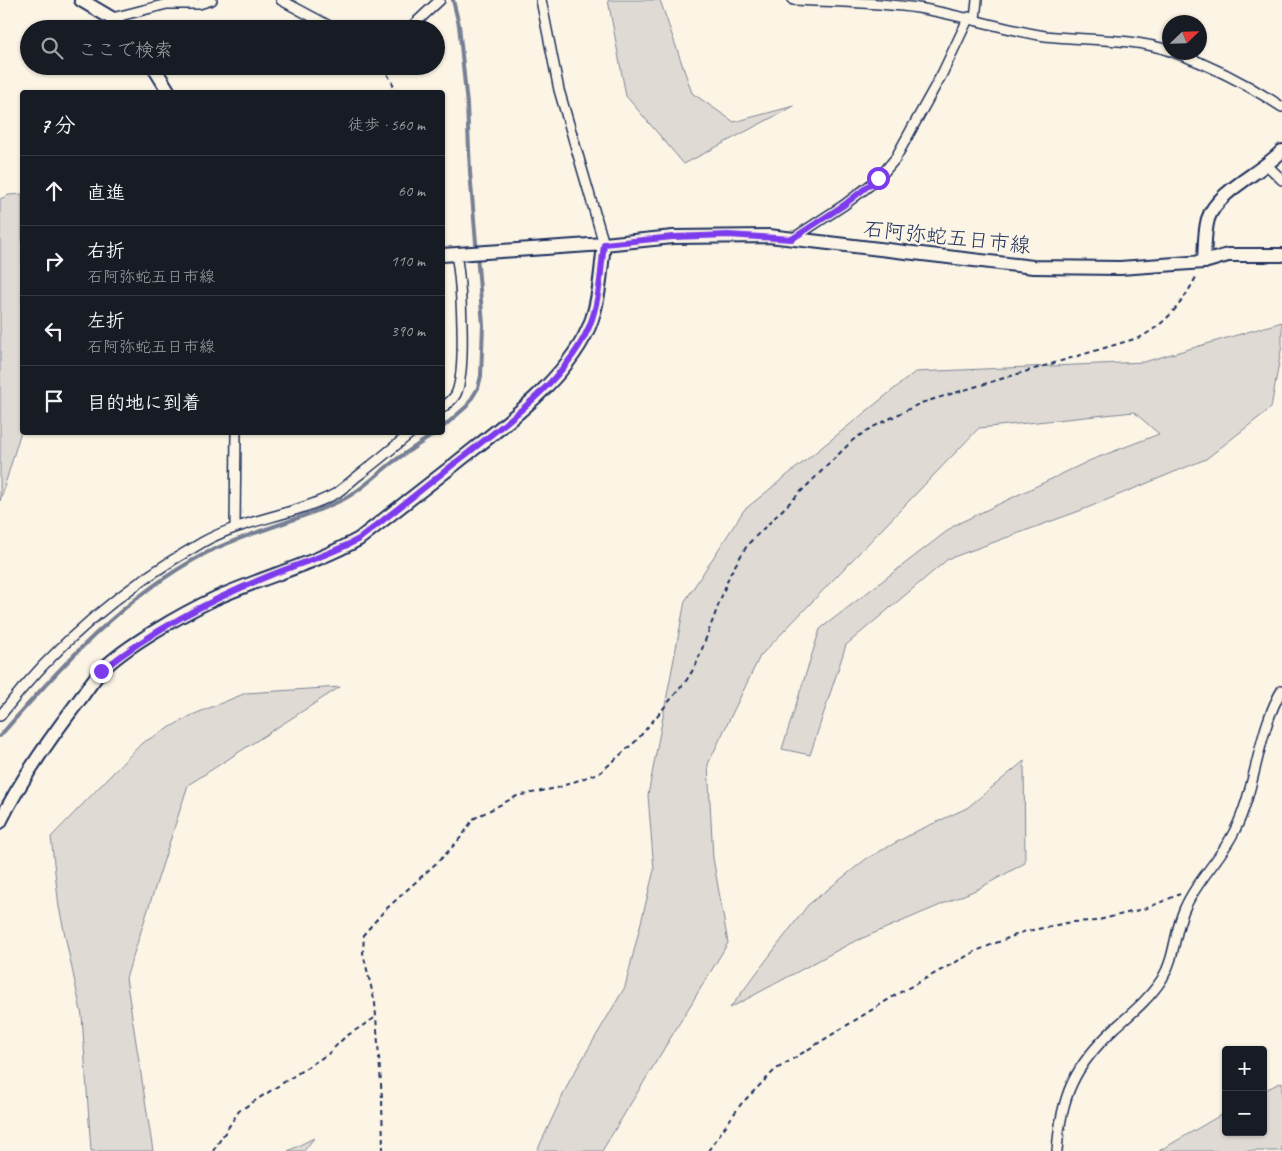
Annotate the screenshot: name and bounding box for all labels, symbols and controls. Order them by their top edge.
north arrow [1162,15,1207,60]
search box [20,20,445,75]
icon: search [38,34,66,62]
text: ここで検索 [78,38,173,62]
text: 7 分 [40,112,75,138]
text: 徒歩 · 560 m [348,115,425,135]
route start [867,167,890,190]
icon: ahead [40,177,68,205]
text: 直進 [87,181,125,205]
text: 60 m [398,181,425,201]
street label: 石阿弥蛇五日市線 [862,215,1032,259]
text: 右折 [87,239,125,263]
icon: right [40,247,68,275]
text: 110 m [391,251,425,271]
text: 石阿弥蛇五日市線 [87,267,215,287]
text: 左折 [87,309,125,333]
icon: left [40,317,68,345]
text: 390 m [391,321,425,341]
text: 石阿弥蛇五日市線 [87,337,215,357]
icon: arrive [40,387,68,415]
text: 目的地に到着 [87,391,201,415]
route end [90,660,113,683]
map controls [1222,1046,1267,1136]
button: + [1222,1046,1267,1091]
button: − [1222,1091,1267,1136]

